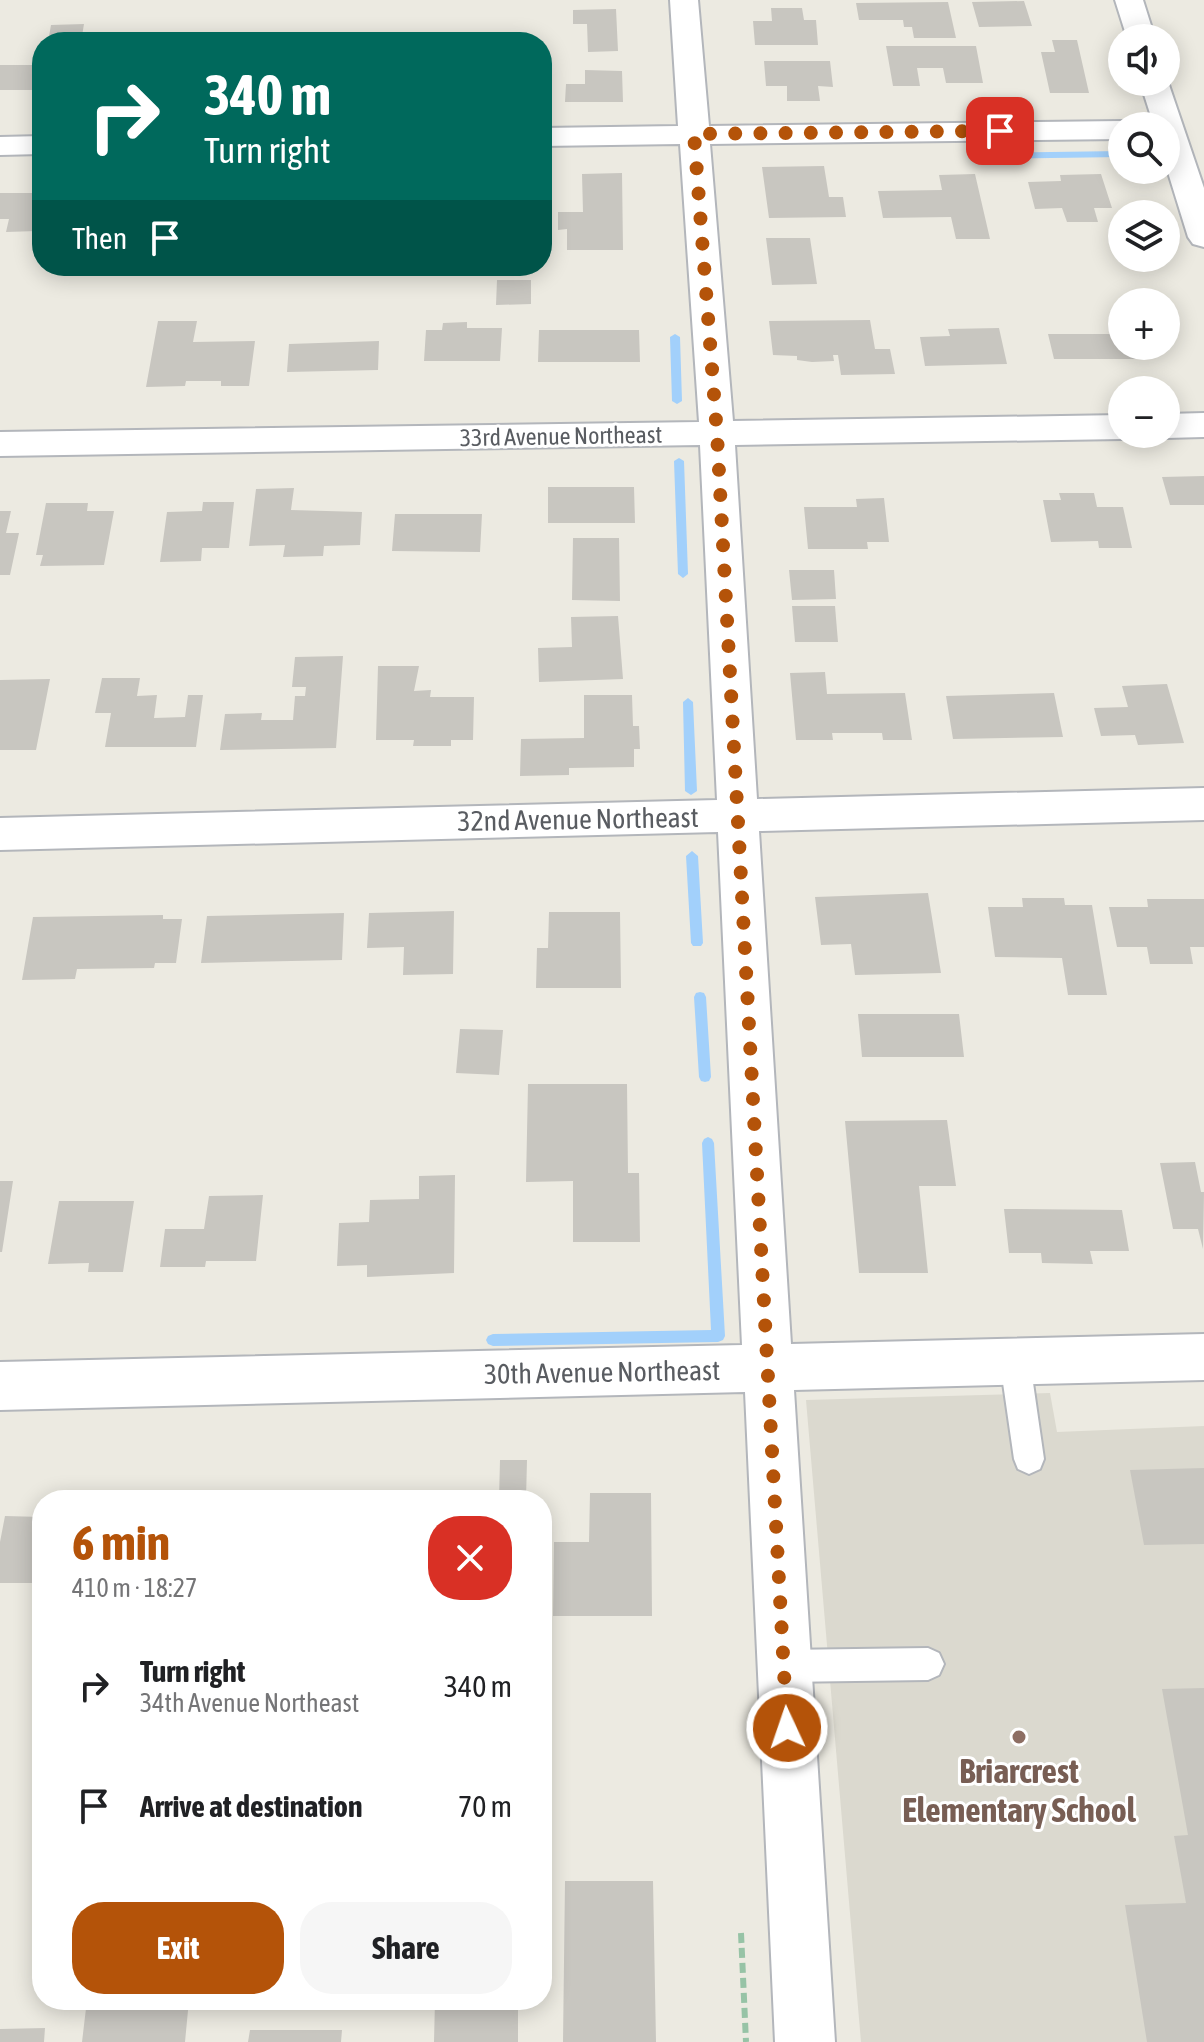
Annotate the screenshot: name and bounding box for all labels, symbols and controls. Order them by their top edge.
map controls [1108,24,1180,448]
button: sound [1108,24,1180,96]
text: 340 m [204,63,331,127]
icon: right [72,64,176,168]
pin [966,97,1034,165]
icon: arrive [978,109,1022,153]
button: search [1108,112,1180,184]
text: Turn right [204,129,331,171]
button: layers [1108,200,1180,272]
icon: arrive [143,216,187,260]
text: Then [72,221,127,255]
button: + [1108,288,1180,360]
button: − [1108,376,1180,448]
street label: 33rd Avenue Northeast [460,421,662,451]
street label: 32nd Avenue Northeast [457,801,699,837]
street label: 30th Avenue Northeast [484,1354,720,1390]
text: 6 min [72,1515,170,1570]
button: close [428,1516,512,1600]
text: 410 m · 18:27 [72,1573,197,1603]
text: Turn right [140,1654,246,1688]
icon: right [72,1664,116,1708]
text: 340 m [444,1669,512,1703]
position arrow [745,1686,829,1770]
text: 34th Avenue Northeast [140,1688,359,1718]
marker: Briarcrest Elementary School [1010,1728,1028,1746]
place label: Briarcrest Elementary School [902,1751,1137,1829]
icon: arrive [72,1784,116,1828]
text: Arrive at destination [140,1789,362,1823]
text: 70 m [458,1789,512,1823]
button: Exit [72,1902,284,1994]
button: Share [300,1902,512,1994]

